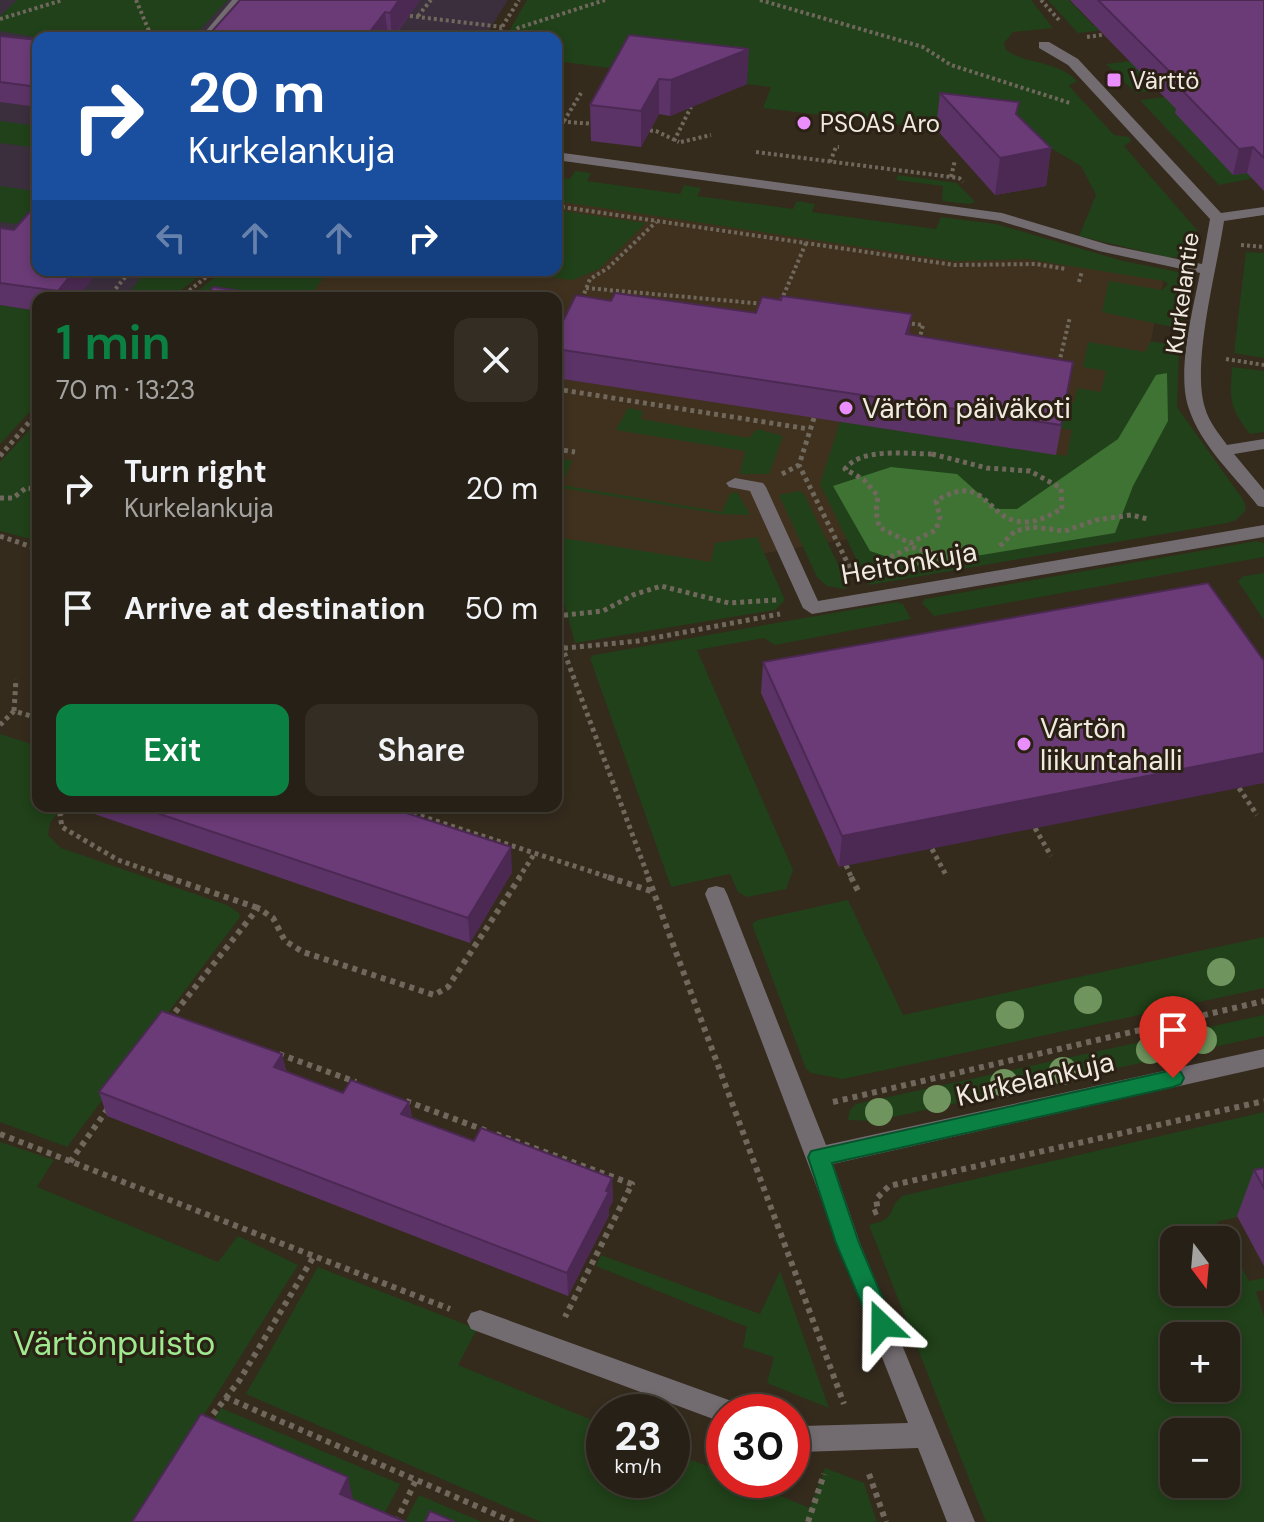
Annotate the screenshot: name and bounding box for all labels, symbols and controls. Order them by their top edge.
text: 20 m [188,56,325,129]
icon: right [56,64,160,168]
place label: Värttö [1130,65,1199,96]
marker: Värttö [1105,71,1123,89]
place label: PSOAS Aro [820,108,940,139]
marker: PSOAS Aro [795,114,813,132]
text: Kurkelankuja [188,127,395,174]
icon: left [149,216,193,260]
icon: ahead [233,216,277,260]
icon: ahead [317,216,361,260]
icon: right [401,216,445,260]
street label: Kurkelantie [1158,230,1206,356]
text: 1 min [56,311,171,374]
button: close [454,318,538,402]
text: 70 m · 13:23 [56,373,195,407]
place label: Värtön päiväkoti [862,390,1071,427]
marker: Värtön päiväkoti [837,399,855,417]
text: Turn right [124,452,267,491]
icon: right [56,466,100,510]
text: 20 m [466,469,538,508]
text: Kurkelankuja [124,491,274,525]
street label: Heitonkuja [838,533,980,593]
icon: arrive [56,586,100,630]
text: Arrive at destination [124,589,425,628]
text: 50 m [464,589,538,628]
button: Exit [56,704,289,796]
button: Share [305,704,538,796]
place label: Värtön liikuntahalli [1040,710,1183,779]
marker: Värtön liikuntahalli [1015,735,1033,753]
pin [1139,996,1207,1078]
icon: arrive [1151,1008,1195,1052]
street label: Kurkelankuja [952,1043,1118,1115]
north arrow [1160,1226,1240,1306]
map controls [1160,1226,1240,1498]
position arrow [840,1283,924,1367]
park label: Värtönpuisto [13,1321,215,1366]
button: + [1160,1322,1240,1402]
speed limit sign: 30 [706,1394,810,1498]
text: 23 [614,1410,662,1462]
button: − [1160,1418,1240,1498]
text: km/h [614,1453,662,1479]

